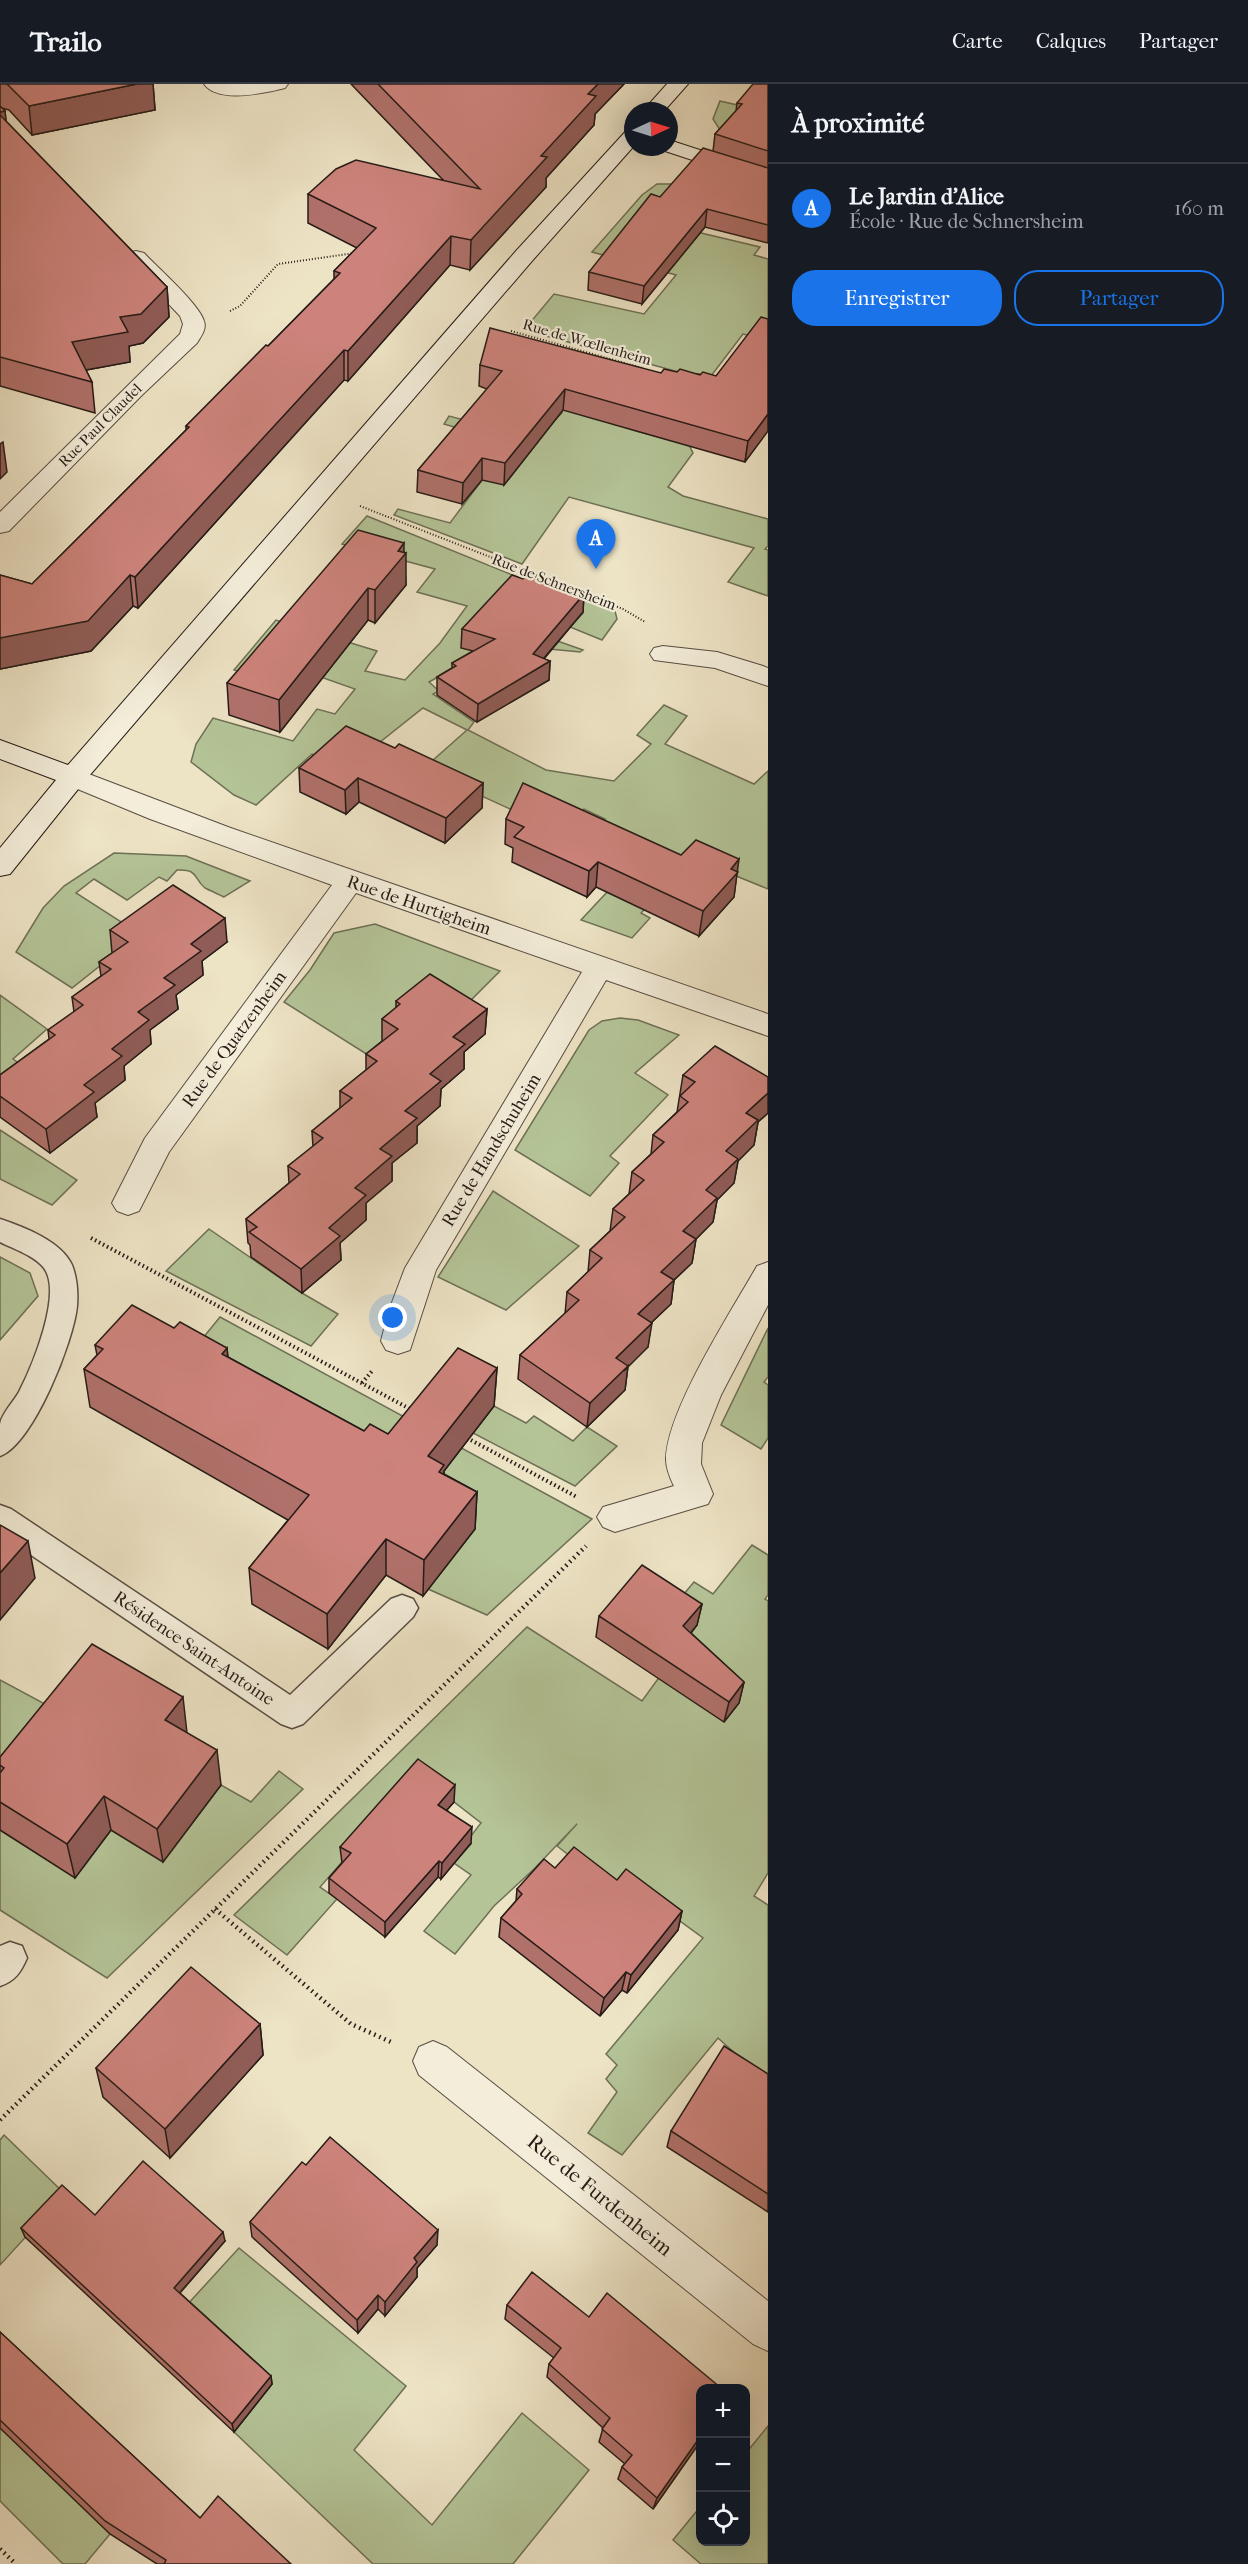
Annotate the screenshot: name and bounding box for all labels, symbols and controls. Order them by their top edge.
text: Trailo [30,25,102,58]
text: Carte [952,29,1003,53]
text: Calques [1036,29,1106,53]
text: Partager [1139,29,1218,53]
north arrow [624,102,678,156]
text: À proximité [792,108,924,139]
text: Le Jardin d'Alice [849,184,1004,210]
text: A [805,197,818,220]
text: 160 m [1174,197,1224,220]
text: École · Rue de Schnersheim [849,210,1084,233]
button: Enregistrer [792,270,1002,326]
button: Partager [1014,270,1224,326]
street label: Rue de Wœllenheim [521,315,654,369]
street label: Rue Paul Claudel [55,380,145,470]
pin: A [576,520,616,569]
street label: Rue de Schnersheim [489,550,619,614]
street label: Rue de Hurtigheim [344,871,494,940]
street label: Rue de Quatzenheim [178,967,291,1112]
street label: Rue de Handschuheim [437,1070,545,1231]
your location [378,1303,407,1332]
street label: Résidence Saint-Antoine [109,1587,278,1710]
street label: Rue de Furdenheim [523,2129,678,2261]
map controls [696,2384,750,2546]
button: + [696,2384,750,2438]
button: − [696,2438,750,2492]
button: locate [696,2492,750,2546]

